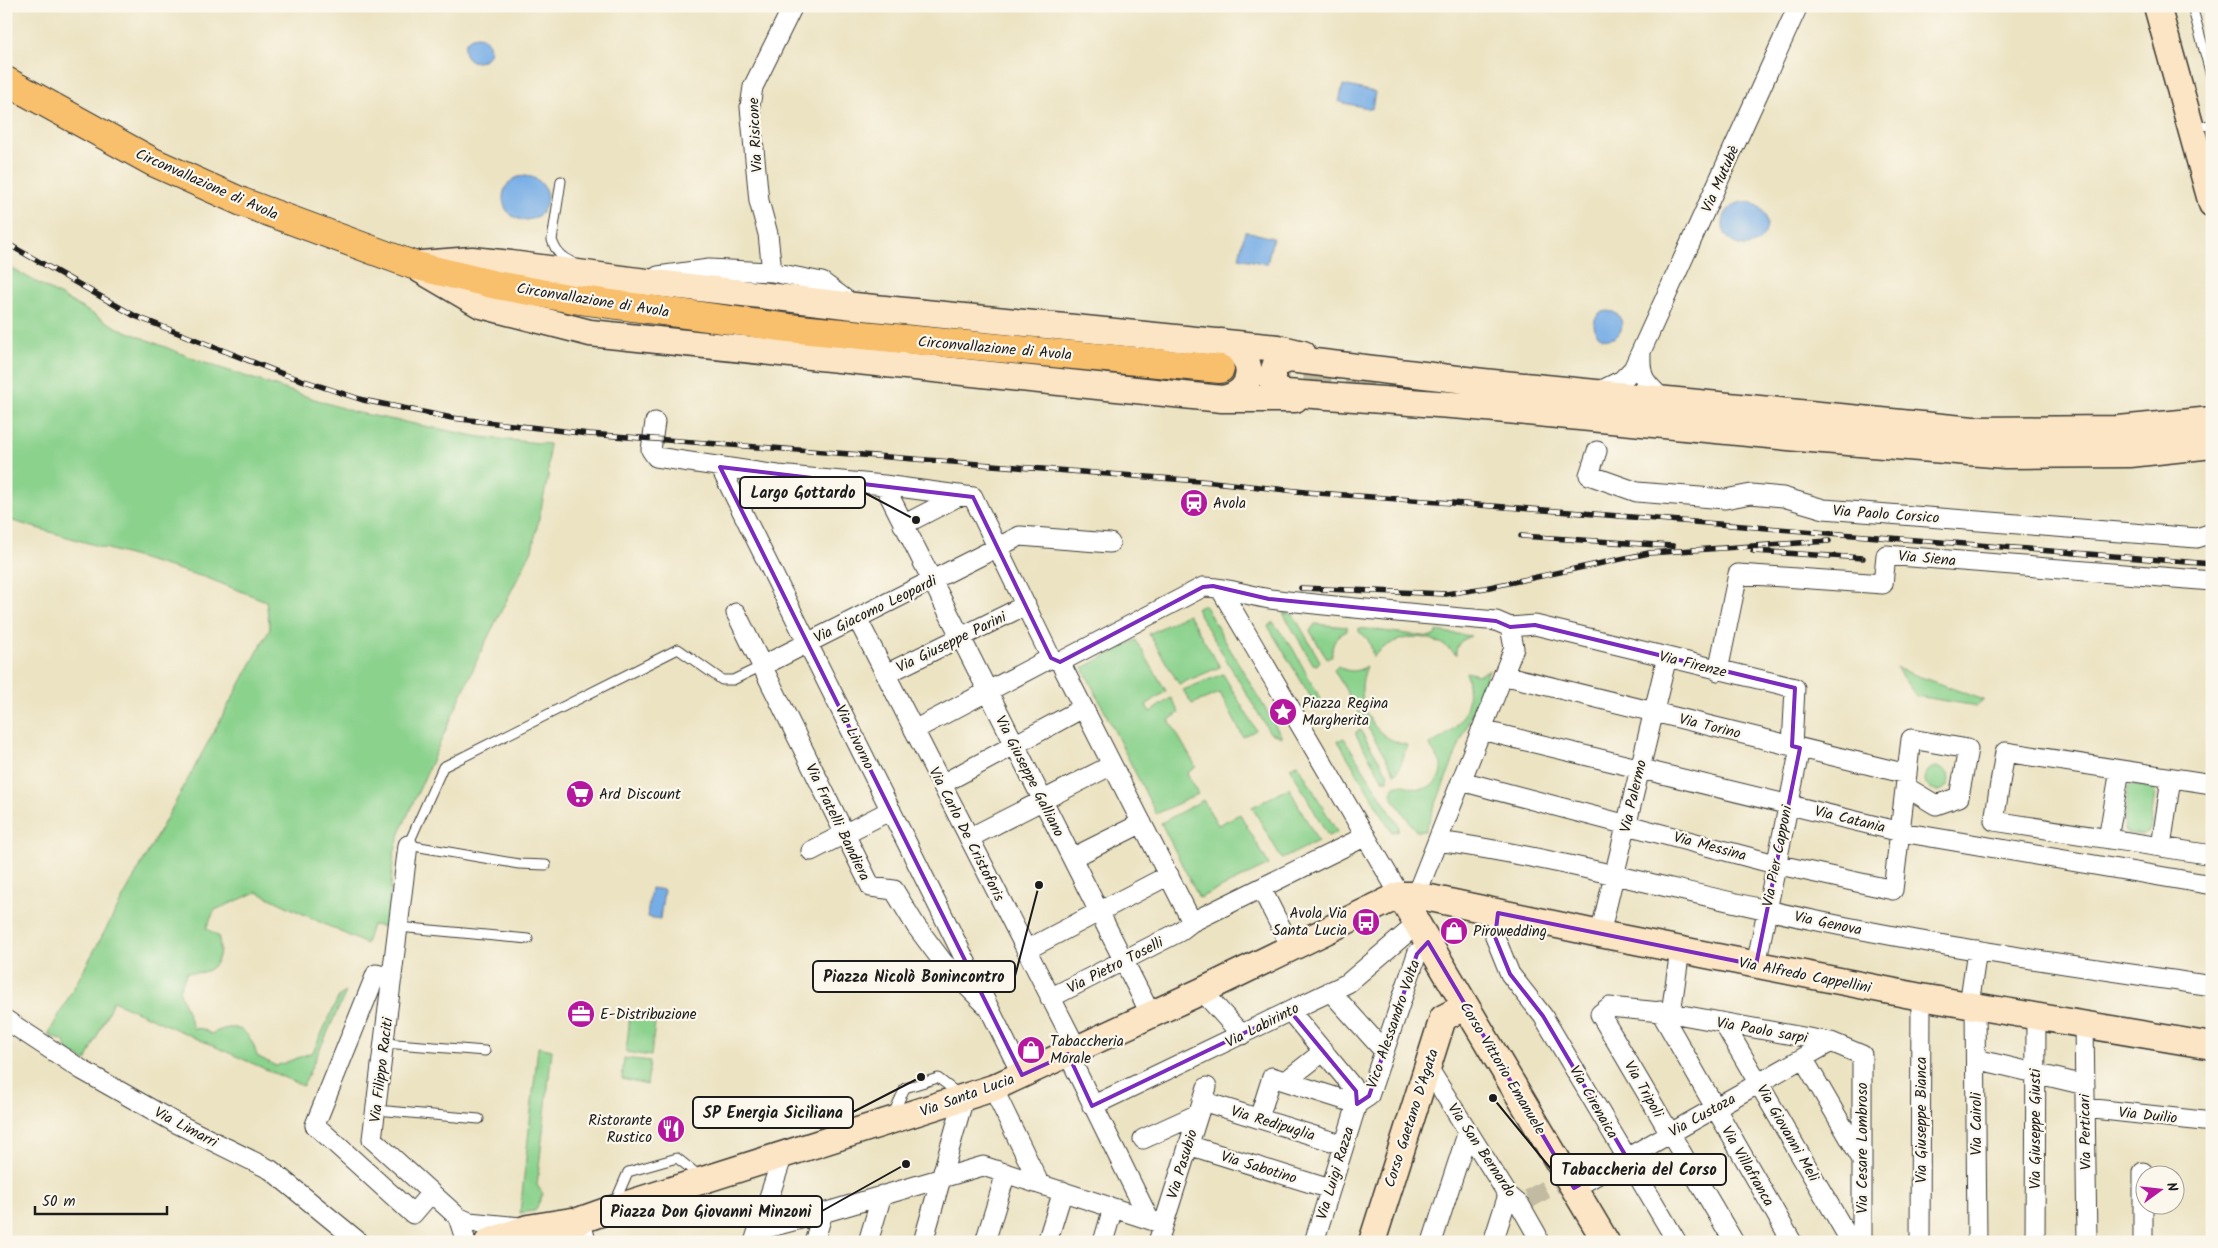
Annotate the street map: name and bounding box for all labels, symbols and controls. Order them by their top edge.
street label: Via Risicone [742,97,770,173]
street label: Via Mutubè [1695,142,1747,217]
street label: Circonvallazione di Avola [131,143,282,227]
street label: Circonvallazione di Avola [515,277,671,325]
street label: Circonvallazione di Avola [917,330,1073,368]
callout: Largo Gottardo [740,477,865,508]
text: Largo Gottardo [751,481,856,506]
station icon: Avola [1179,488,1209,518]
place label: Avola [1213,492,1246,516]
street label: Via Paolo Corsico [1832,499,1940,531]
street label: Via Siena [1897,545,1957,573]
street label: Via Giacomo Leopardi [810,569,942,650]
street label: Via Giuseppe Parini [892,605,1012,680]
street label: Via Firenze [1656,645,1729,685]
place label: Piazza Regina Margherita [1302,692,1388,733]
place icon: Piazza Regina Margherita [1268,697,1298,727]
street label: Via Livorno [828,701,880,774]
street label: Via Torino [1676,708,1743,746]
street label: Via Giuseppe Galliano [988,711,1070,842]
street label: Via Palermo [1614,757,1654,835]
street label: Via Fratelli Bandiera [798,760,876,885]
street label: Via Carlo De Cristoforis [922,763,1011,907]
supermarket icon: Ard Discount [565,779,595,809]
place label: Ard Discount [599,783,681,807]
street label: Via Catania [1812,800,1888,840]
street label: Via Pier Capponi [1756,802,1800,909]
street label: Via Messina [1671,826,1749,868]
place label: Avola Via Santa Lucia [1272,902,1347,943]
street label: Via Genova [1792,905,1864,943]
bus stop icon: Avola Via Santa Lucia [1351,907,1381,937]
shop icon: Pirowedding [1439,916,1469,946]
place label: Pirowedding [1473,920,1547,944]
street label: Via Pietro Toselli [1063,931,1169,1001]
street label: Via Alfredo Cappellini [1736,951,1875,1001]
street label: Vico Alessandro Volta [1361,957,1427,1092]
callout: Piazza Nicolò Bonincontro [813,961,1015,992]
text: Piazza Nicolò Bonincontro [823,965,1005,990]
street label: Via Labirinto [1221,997,1304,1055]
street label: Corso Vittorio Emanuele [1453,997,1552,1140]
office icon: E-Distribuzione [566,999,596,1029]
place label: E-Distribuzione [600,1003,697,1027]
street label: Via Paolo sarpi [1714,1011,1811,1051]
street label: Via Filippo Raciti [364,1015,401,1124]
place label: Tabaccheria Morale [1050,1030,1124,1071]
shop icon: Tabaccheria Morale [1016,1035,1046,1065]
street label: Corso Gaetano D'Agata [1378,1046,1446,1191]
street label: Via Tripoli [1617,1056,1670,1124]
street label: Via Giuseppe Bianca [1910,1057,1934,1183]
street label: Via Cirenaica [1562,1061,1624,1144]
street label: Via Giuseppe Giusti [2024,1067,2048,1189]
street label: Via Santa Lucia [917,1068,1018,1124]
street label: Via Giovanni Meli [1750,1080,1825,1188]
street label: Via Cesare Lombroso [1851,1082,1875,1214]
street label: Via Custoza [1665,1088,1740,1144]
street label: Via Cairoli [1965,1091,1989,1156]
street label: Via Perticari [2073,1092,2099,1170]
callout: SP Energia Siciliana [693,1097,853,1128]
street label: Via San Bernardo [1441,1099,1522,1203]
street label: Via Redipuglia [1228,1100,1318,1148]
street label: Via Limarri [150,1101,223,1155]
text: SP Energia Siciliana [703,1101,843,1126]
street label: Via Duilio [2117,1101,2179,1131]
place label: Ristorante Rustico [588,1109,652,1150]
restaurant icon: Ristorante Rustico [656,1114,686,1144]
street label: Via Villafranca [1714,1122,1780,1211]
street label: Via Luigi Razza [1310,1124,1362,1223]
street label: Via Pasubio [1161,1126,1205,1202]
street label: Via Sabotino [1218,1145,1300,1191]
callout: Tabaccheria del Corso [1551,1154,1726,1185]
text: Tabaccheria del Corso [1561,1158,1717,1183]
north arrow [2136,1166,2186,1216]
text: N [2160,1180,2183,1194]
scale bar [35,1183,168,1215]
text: 50 m [42,1190,76,1214]
callout: Piazza Don Giovanni Minzoni [601,1196,822,1227]
text: Piazza Don Giovanni Minzoni [611,1200,812,1225]

